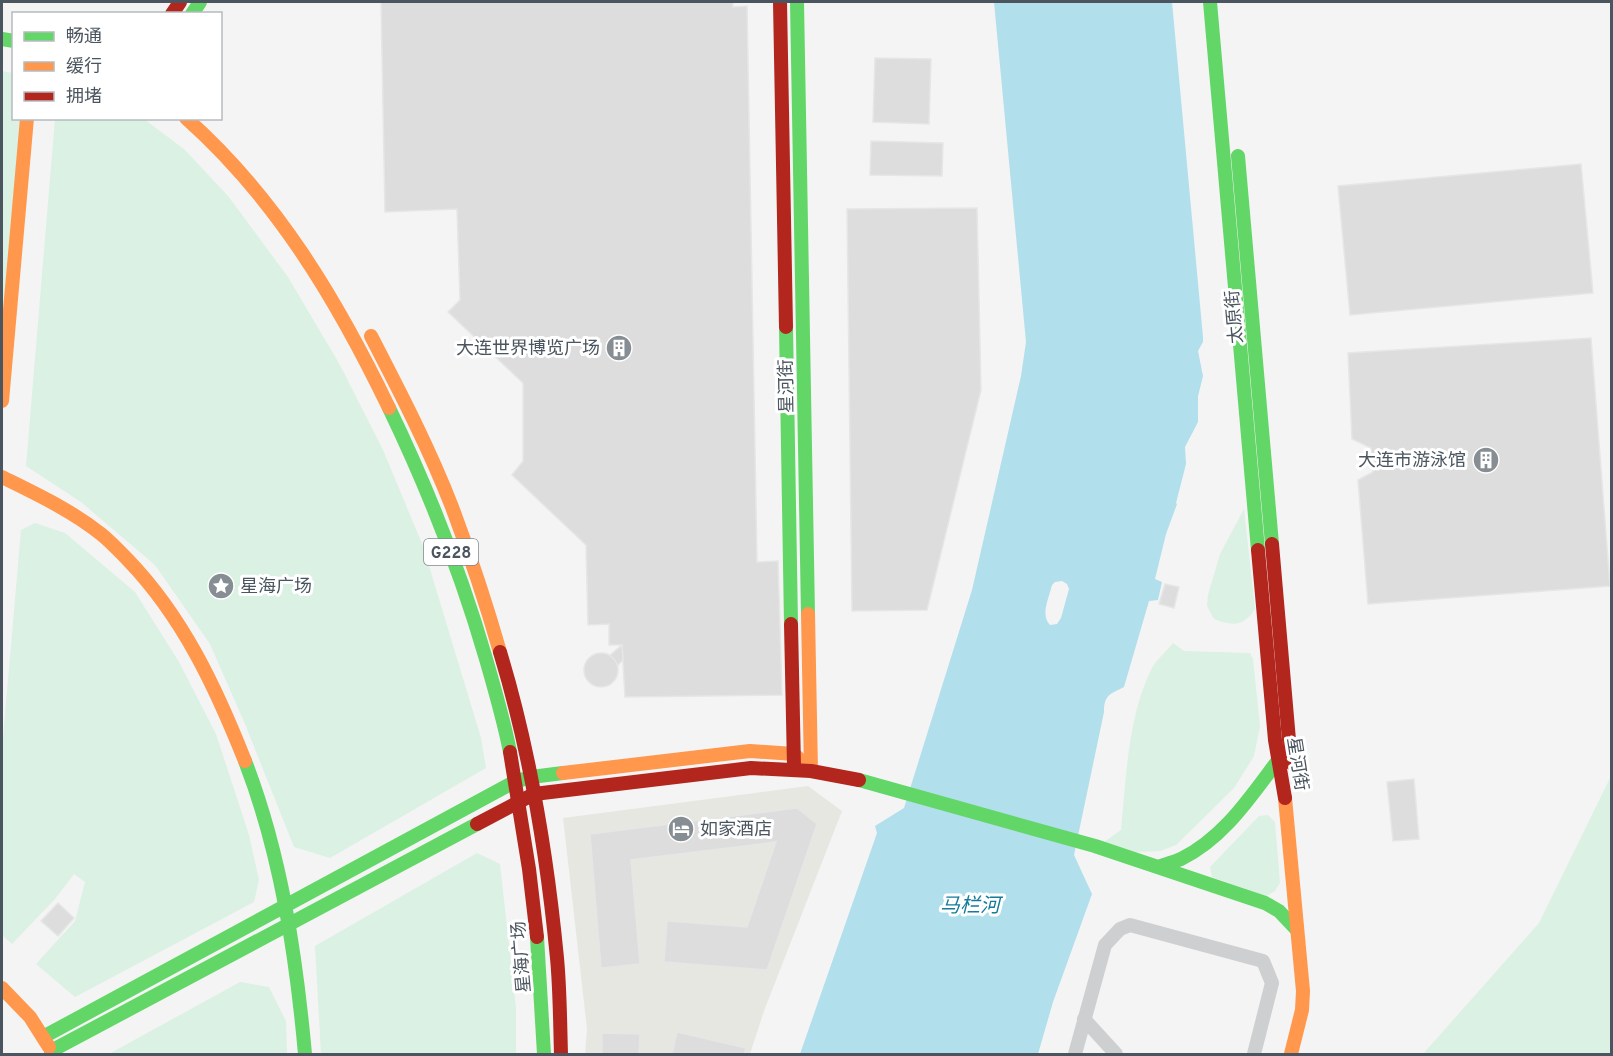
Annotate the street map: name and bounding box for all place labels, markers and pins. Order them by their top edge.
building icon: 大连世界博览广场 [604,333,634,363]
place label: 大连世界博览广场 [456,338,600,361]
building icon: 大连市游泳馆 [1471,445,1501,475]
place label: 大连市游泳馆 [1358,450,1466,473]
place icon: 星海广场 [206,571,236,601]
place label: 星海广场 [240,576,312,599]
hotel icon: 如家酒店 [666,814,696,844]
place label: 如家酒店 [700,819,772,842]

